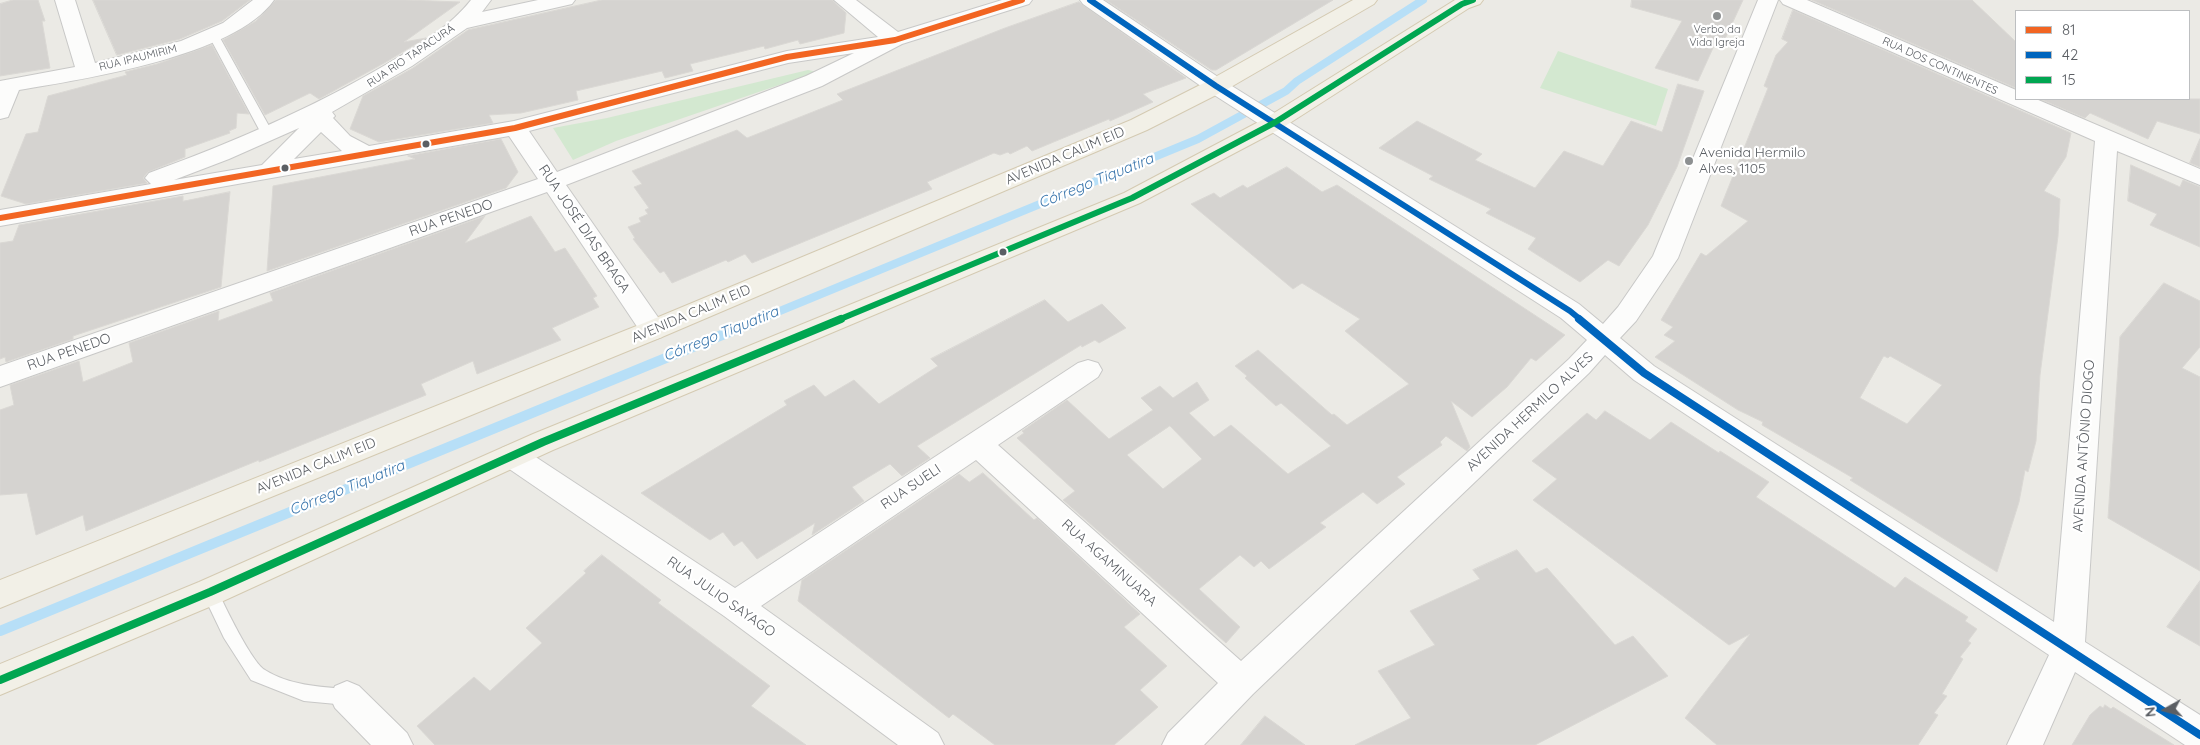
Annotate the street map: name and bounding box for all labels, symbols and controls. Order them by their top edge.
marker: Verbo da Vida Igreja [1711,10,1723,22]
legend [2015,10,2190,100]
text: 81 [2062,20,2076,39]
street label: RUA RIO TAPACURÁ [365,22,457,90]
place label: Verbo da Vida Igreja [1689,23,1745,49]
street label: RUA DOS CONTINENTES [1880,35,2000,97]
street label: RUA IPAUMIRIM [98,42,178,74]
text: 42 [2062,45,2078,64]
text: 15 [2062,70,2076,89]
street label: AVENIDA CALIM EID [1003,123,1127,189]
unlabelled marker [421,139,431,149]
place label: Avenida Hermilo Alves, 1105 [1699,145,1805,178]
water label: Córrego Tiquatira [1036,150,1156,212]
marker: Avenida Hermilo Alves, 1105 [1683,155,1695,167]
street label: RUA JOSÉ DIAS BRAGA [535,162,633,296]
unlabelled marker [280,163,290,173]
street label: RUA PENEDO [407,196,495,240]
unlabelled marker [998,247,1008,257]
street label: AVENIDA CALIM EID [629,281,753,347]
water label: Córrego Tiquatira [661,303,781,365]
street label: RUA PENEDO [25,330,113,374]
street label: AVENIDA HERMILO ALVES [1463,349,1597,475]
street label: AVENIDA ANTÔNIO DIOGO [2070,359,2098,533]
street label: AVENIDA CALIM EID [254,434,378,498]
water label: Córrego Tiquatira [287,457,407,519]
street label: RUA SUELI [878,461,944,513]
street label: RUA AGAMINUARA [1058,516,1160,610]
street label: RUA JULIO SAYAGO [664,553,778,641]
north arrow [2140,685,2190,735]
text: N [2141,706,2160,718]

